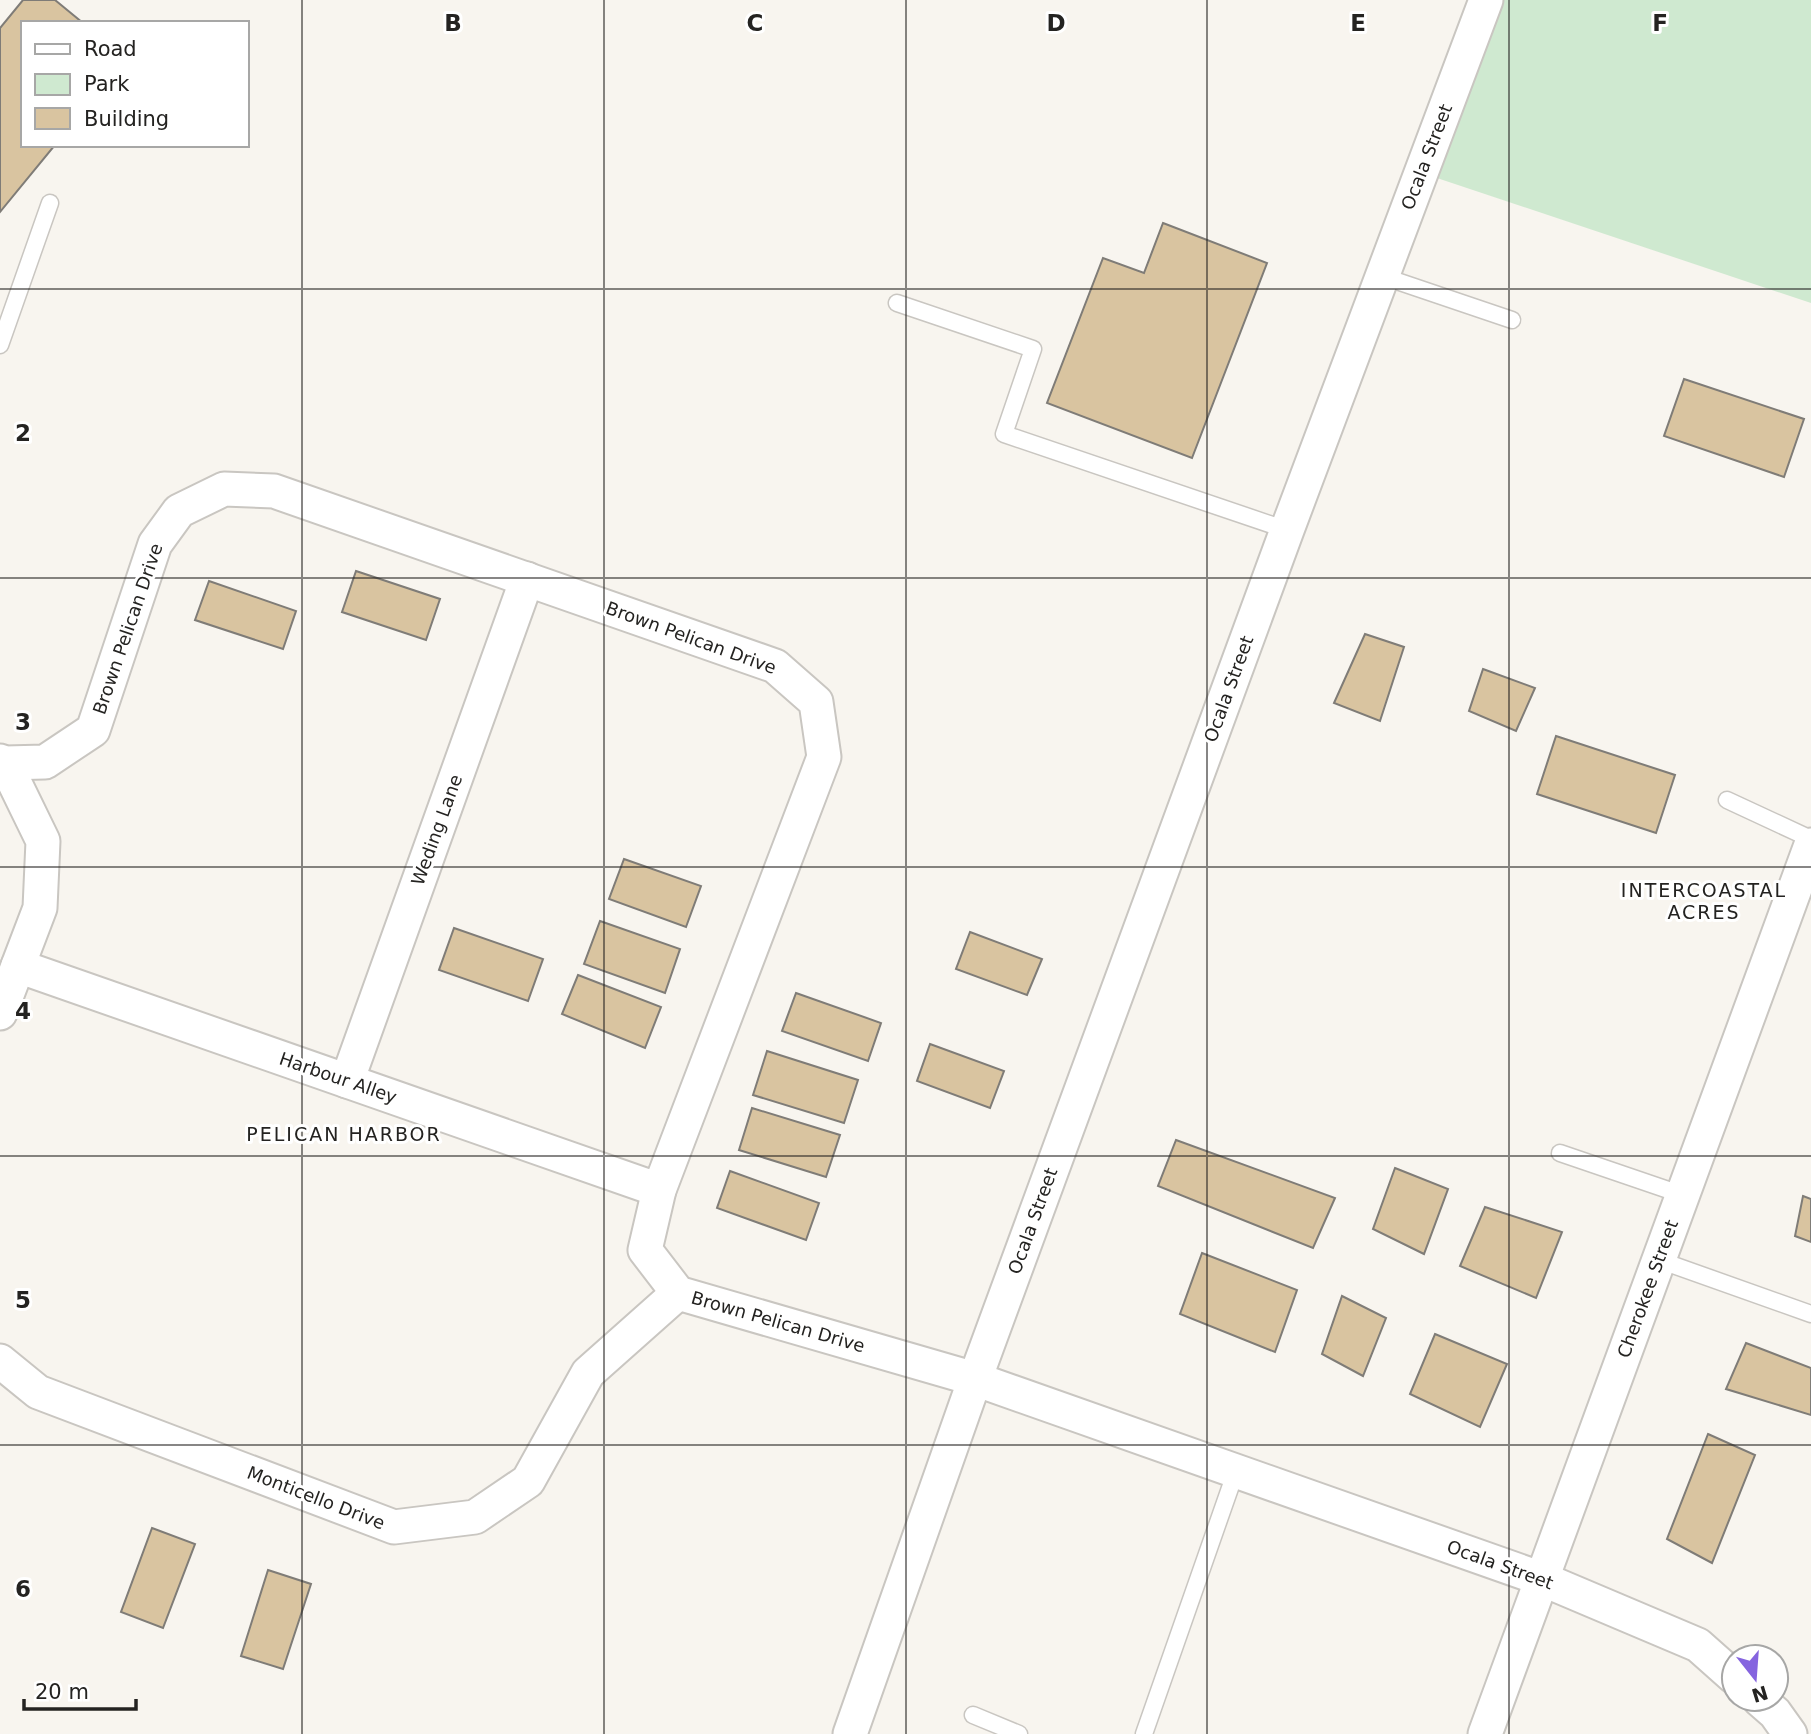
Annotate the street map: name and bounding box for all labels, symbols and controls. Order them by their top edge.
text: B [444,10,462,36]
text: C [747,10,763,36]
text: D [1046,10,1066,36]
text: E [1350,10,1366,36]
text: F [1652,10,1668,36]
legend [21,21,248,147]
text: Road [84,37,137,61]
text: Park [84,72,130,96]
street label: Ocala Street [1397,101,1456,213]
text: Building [84,107,169,131]
text: 2 [15,420,31,446]
street label: Brown Pelican Drive [88,541,167,717]
street label: Brown Pelican Drive [603,597,779,678]
street label: Ocala Street [1200,633,1257,745]
text: 3 [15,709,31,735]
street label: Weding Lane [407,772,466,888]
district label: INTERCOASTAL ACRES [1621,879,1787,923]
text: 4 [15,998,31,1024]
street label: Harbour Alley [277,1048,400,1108]
district label: PELICAN HARBOR [246,1123,442,1145]
street label: Ocala Street [1004,1165,1061,1277]
street label: Cherokee Street [1613,1217,1682,1361]
text: 5 [15,1287,31,1313]
street label: Brown Pelican Drive [689,1287,867,1356]
street label: Monticello Drive [244,1462,388,1533]
street label: Ocala Street [1444,1536,1556,1593]
text: 6 [15,1576,31,1602]
north arrow [1720,1643,1790,1713]
scale bar [24,1668,136,1712]
text: 20 m [35,1680,89,1704]
text: N [1749,1681,1771,1707]

